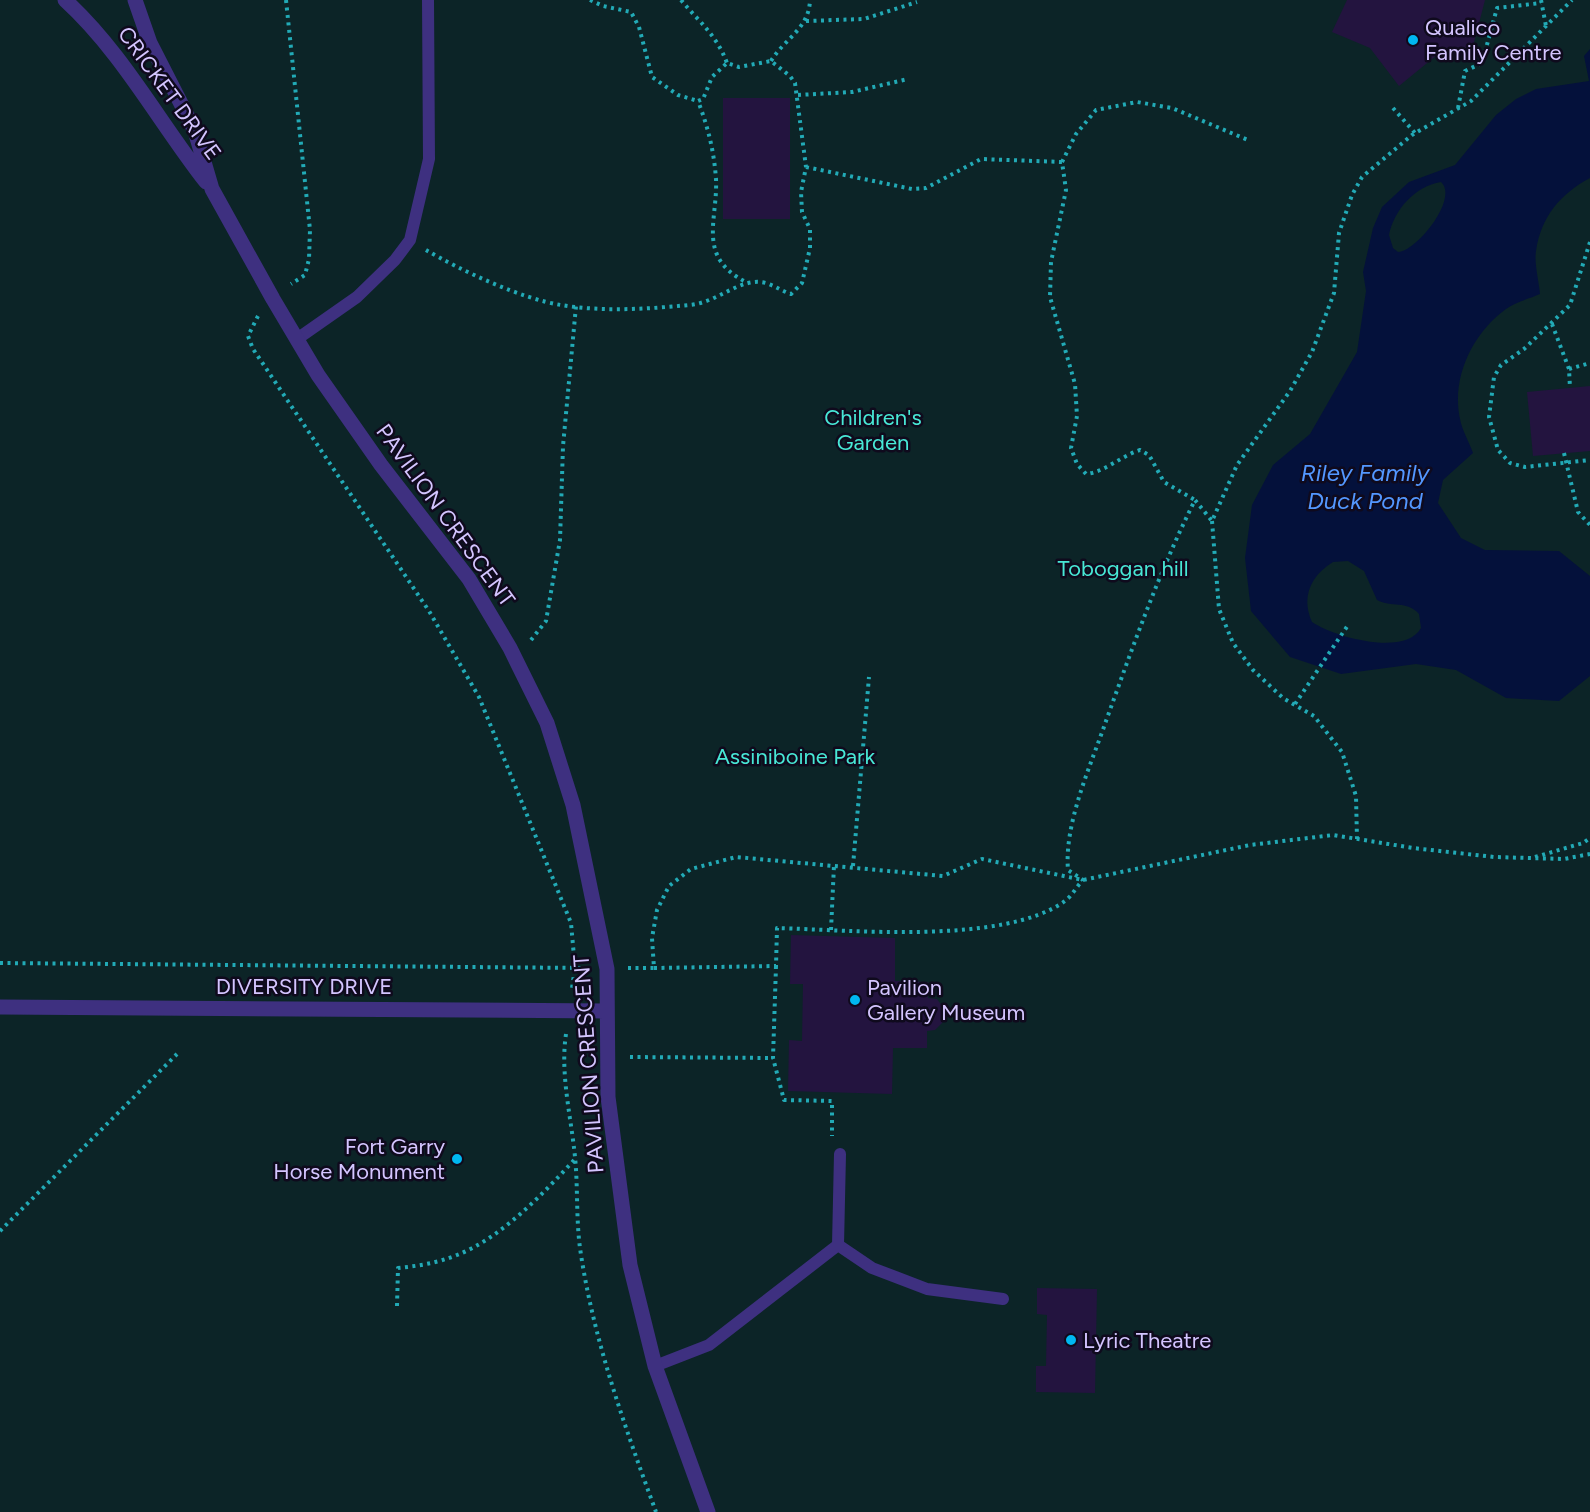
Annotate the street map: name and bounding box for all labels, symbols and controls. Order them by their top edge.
place label: Qualico Family Centre [1425,14,1562,66]
street label: CRICKET DRIVE [112,21,227,165]
marker: Qualico Family Centre [1406,33,1420,47]
park label: Children's Garden [824,404,922,456]
street label: PAVILION CRESCENT [370,419,521,612]
water label: Riley Family Duck Pond [1301,458,1431,515]
park label: Toboggan hill [1057,555,1189,582]
park label: Assiniboine Park [715,743,875,770]
street label: PAVILION CRESCENT [567,954,610,1174]
street label: DIVERSITY DRIVE [216,973,392,1000]
place label: Pavilion Gallery Museum [867,974,1025,1026]
marker: Pavilion Gallery Museum [848,993,862,1007]
place label: Fort Garry Horse Monument [273,1133,445,1185]
marker: Fort Garry Horse Monument [450,1152,464,1166]
place label: Lyric Theatre [1083,1327,1211,1354]
marker: Lyric Theatre [1064,1333,1078,1347]

